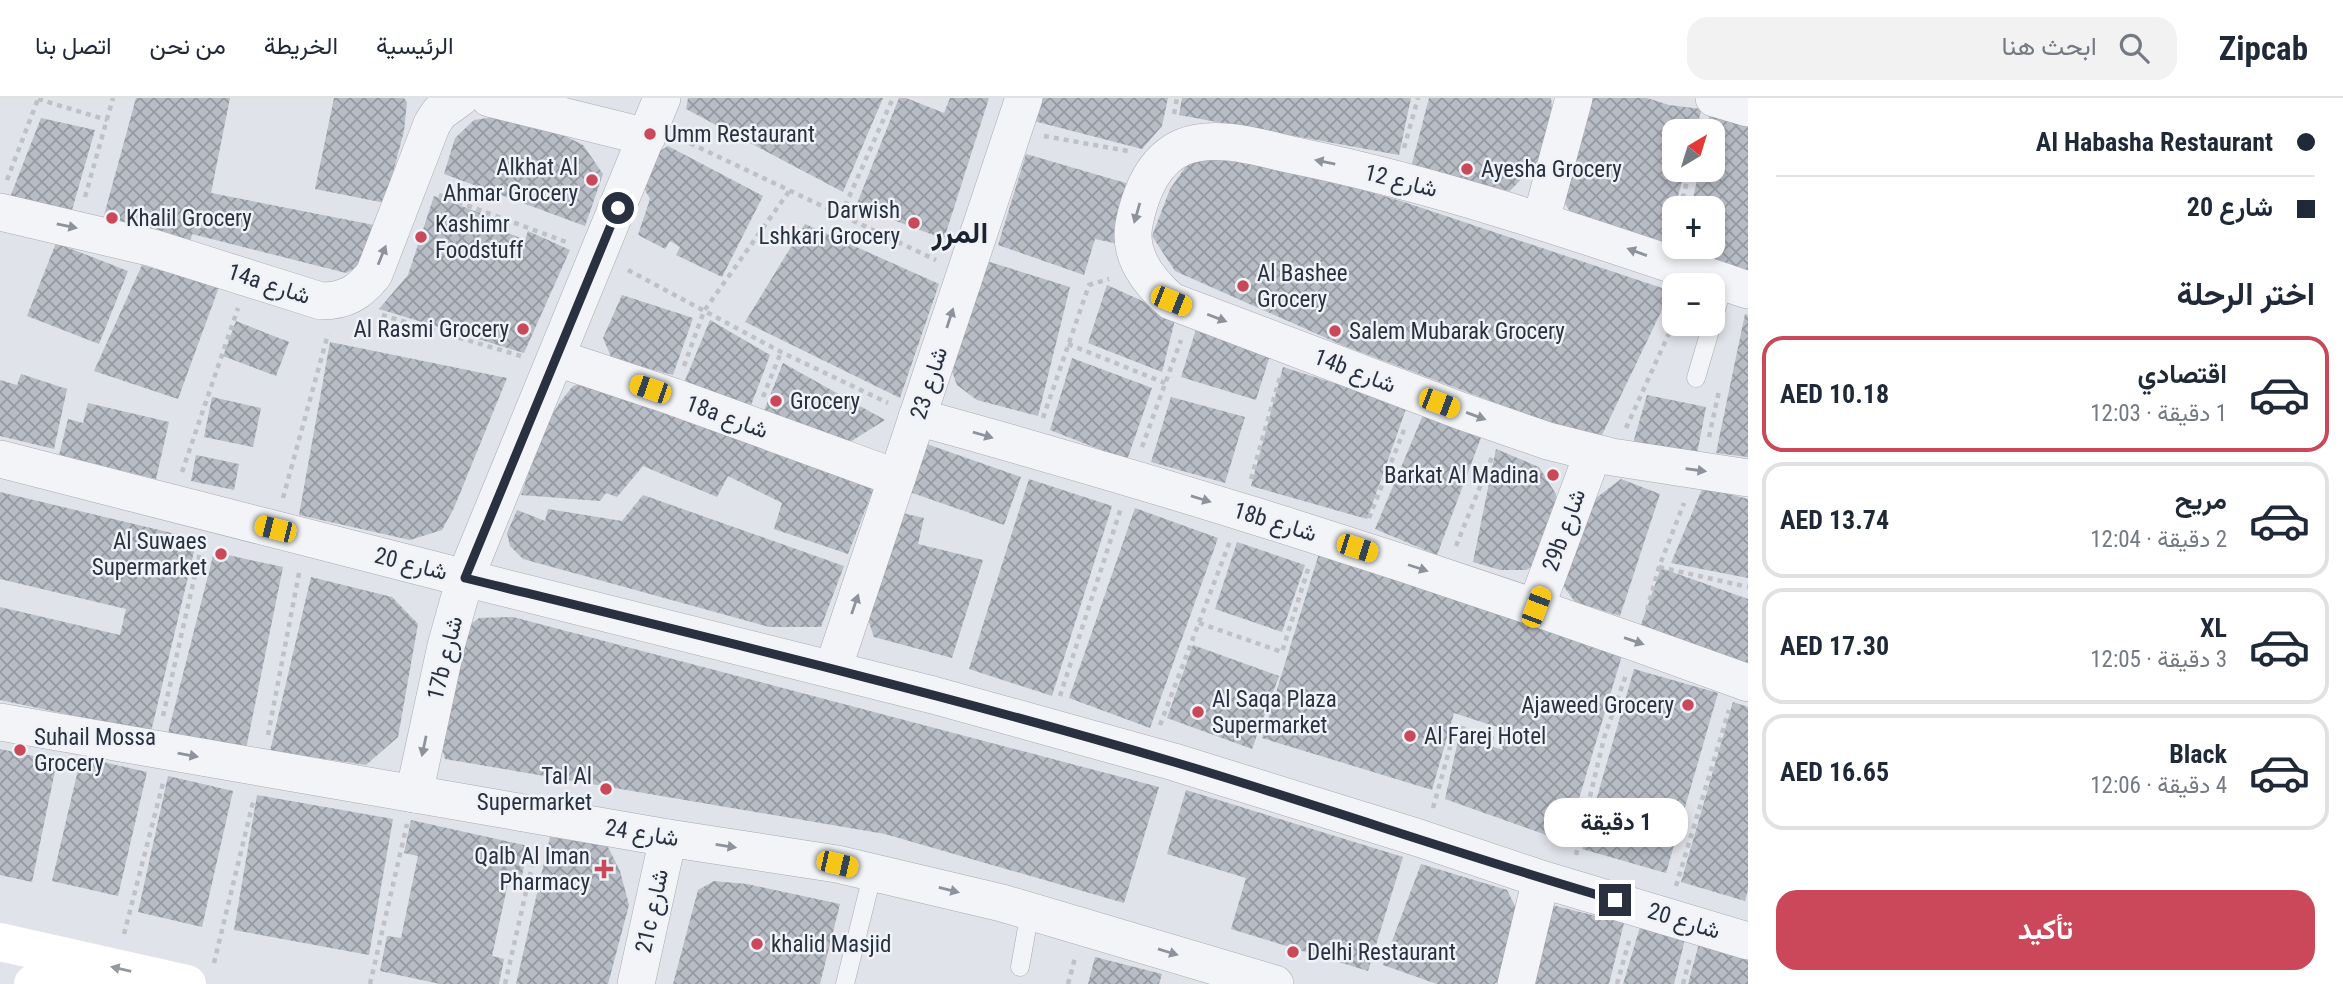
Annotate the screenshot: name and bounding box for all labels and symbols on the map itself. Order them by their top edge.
north arrow [1662,119,1726,182]
place label: Umm Restaurant [664,121,815,148]
marker: Umm Restaurant [642,126,658,142]
place label: Alkhat Al Ahmar Grocery [443,154,578,207]
place label: Ayesha Grocery [1481,156,1622,183]
one-way arrow [1314,157,1336,168]
street label: شارع 12 [1361,159,1440,205]
marker: Ayesha Grocery [1459,161,1475,177]
marker: Alkhat Al Ahmar Grocery [584,172,600,188]
route start [602,192,634,224]
place label: Darwish Lshkari Grocery [758,197,900,250]
one-way arrow [1132,203,1142,224]
place label: Khalil Grocery [126,205,252,232]
marker: Khalil Grocery [104,210,120,226]
place label: Kashimr Foodstuff [435,211,524,264]
marker: Darwish Lshkari Grocery [906,215,922,231]
district label: المرر [931,215,988,251]
one-way arrow [56,221,78,232]
marker: Kashimr Foodstuff [413,229,429,245]
one-way arrow [376,244,387,265]
one-way arrow [1626,247,1647,258]
street label: 14a شارع [224,258,314,312]
place label: Al Bashee Grocery [1257,260,1348,313]
marker: Al Bashee Grocery [1235,278,1251,294]
car [1148,283,1195,319]
one-way arrow [945,308,956,329]
one-way arrow [1207,313,1228,324]
place label: Al Rasmi Grocery [353,316,509,343]
place label: Salem Mubarak Grocery [1349,318,1565,345]
marker: Al Rasmi Grocery [515,321,531,337]
marker: Salem Mubarak Grocery [1327,323,1343,339]
street label: 14b شارع [1309,343,1400,401]
street label: شارع 23 [905,344,955,423]
car [627,372,674,406]
car [1416,386,1463,420]
place label: Grocery [790,388,861,415]
street label: 18a شارع [682,390,772,446]
marker: Grocery [768,393,784,409]
one-way arrow [1465,411,1486,422]
one-way arrow [972,430,994,441]
place label: Barkat Al Madina [1384,462,1539,489]
one-way arrow [1685,465,1707,476]
marker: Barkat Al Madina [1545,467,1561,483]
street label: 29b شارع [1537,485,1593,576]
one-way arrow [1191,495,1212,505]
street label: 18b شارع [1230,497,1320,549]
car [253,514,298,544]
place label: Al Suwaes Supermarket [92,528,207,581]
car [1334,532,1381,564]
street label: شارع 20 [371,542,450,588]
marker: Al Suwaes Supermarket [213,546,229,562]
one-way arrow [1408,563,1429,574]
car [1519,584,1554,630]
one-way arrow [850,593,861,614]
street label: 17b شارع [422,613,470,703]
one-way arrow [1623,636,1644,647]
place label: Al Saqa Plaza Supermarket [1212,686,1337,739]
place label: Ajaweed Grocery [1521,692,1674,719]
marker: Ajaweed Grocery [1680,697,1696,713]
marker: Al Saqa Plaza Supermarket [1190,704,1206,720]
place label: Al Farej Hotel [1424,723,1546,750]
place label: Suhail Mossa Grocery [34,724,156,777]
marker: Al Farej Hotel [1402,728,1418,744]
one-way arrow [419,735,430,757]
marker: Suhail Mossa Grocery [12,742,28,758]
one-way arrow [177,750,199,761]
place label: Tal Al Supermarket [477,763,592,816]
marker: Tal Al Supermarket [598,781,614,797]
callout: 1 دقيقة [1543,798,1687,848]
street label: شارع 24 [603,814,681,854]
one-way arrow [715,841,737,852]
place label: Qalb Al Iman Pharmacy [474,843,590,896]
car [815,849,860,879]
marker: Qalb Al Iman Pharmacy [596,861,612,877]
street label: 21c شارع [630,867,676,956]
route end [1599,884,1631,916]
one-way arrow [939,885,961,896]
street label: شارع 20 [1644,897,1723,947]
place label: khalid Masjid [771,931,891,958]
marker: khalid Masjid [749,936,765,952]
place label: Delhi Restaurant [1307,939,1456,966]
marker: Delhi Restaurant [1285,944,1301,960]
one-way arrow [1158,948,1179,958]
one-way arrow [110,963,132,974]

